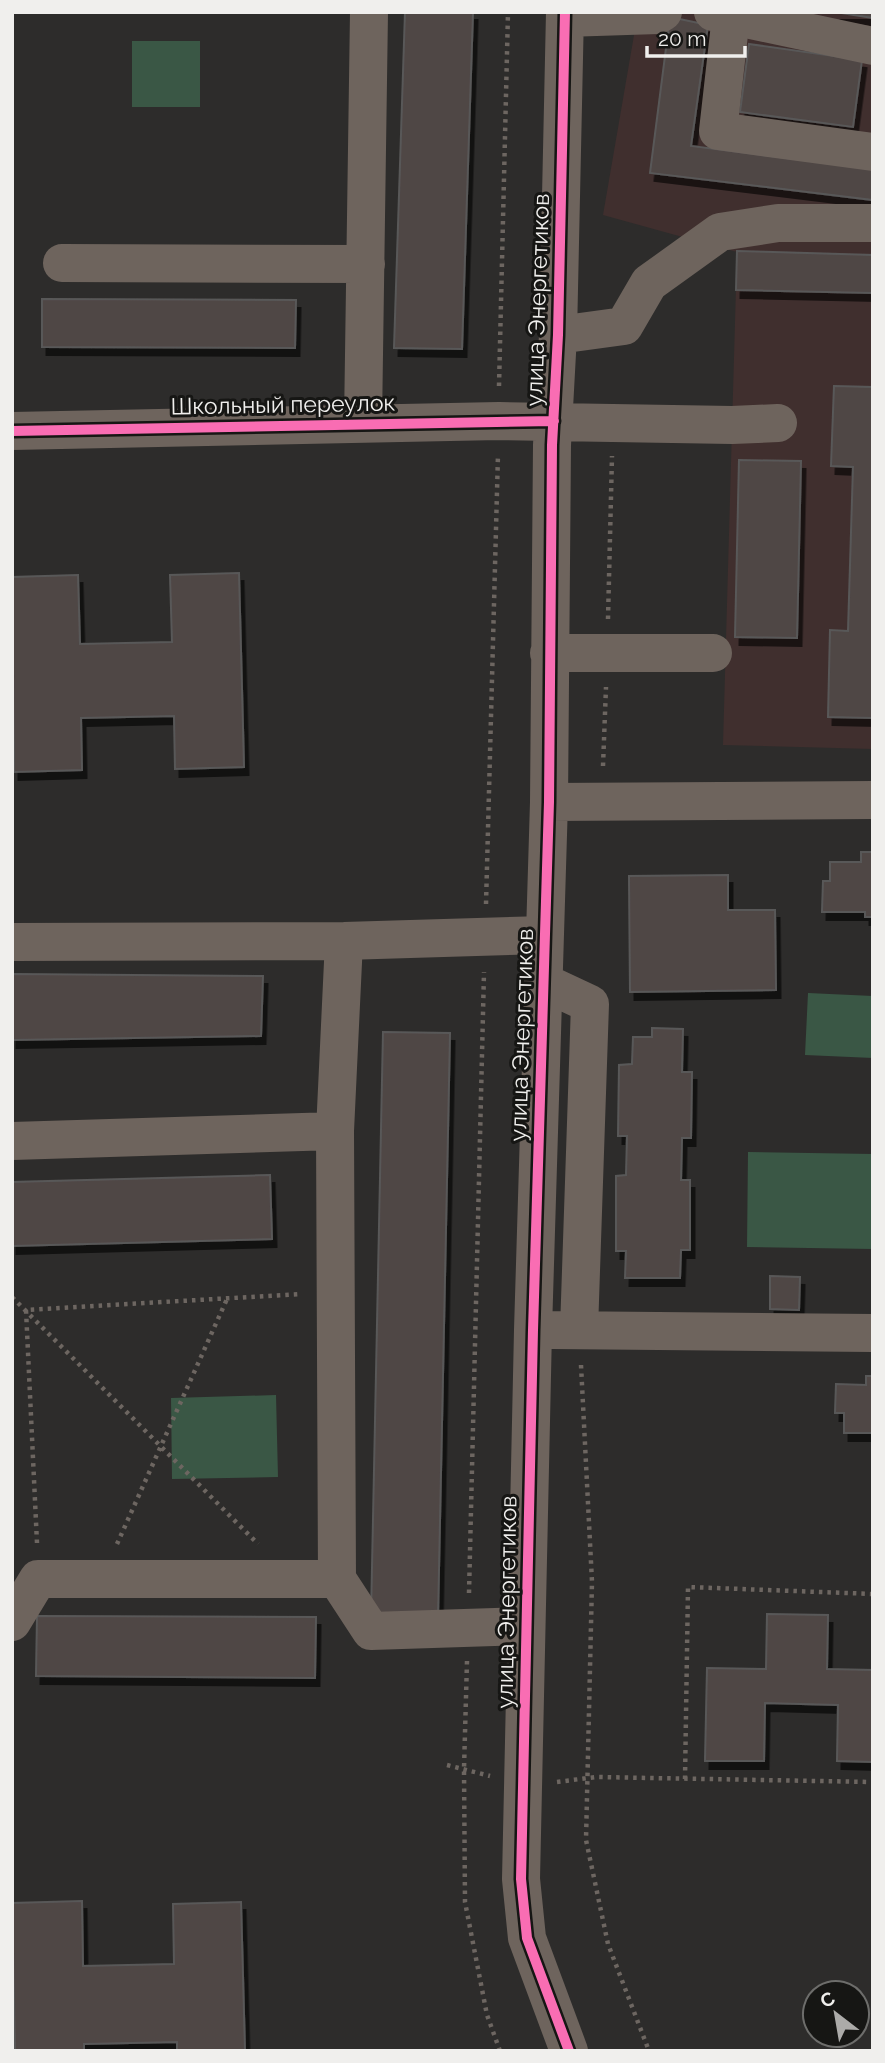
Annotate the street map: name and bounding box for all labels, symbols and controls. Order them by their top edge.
scale bar [647,14,745,58]
text: 20 m [658,26,706,51]
street label: улица Энергетиков [520,193,554,407]
street label: Школьный переулок [170,389,396,419]
street label: улица Энергетиков [504,928,538,1142]
street label: улица Энергетиков [491,1495,521,1709]
north arrow [801,1979,871,2049]
text: С [816,1987,839,2012]

